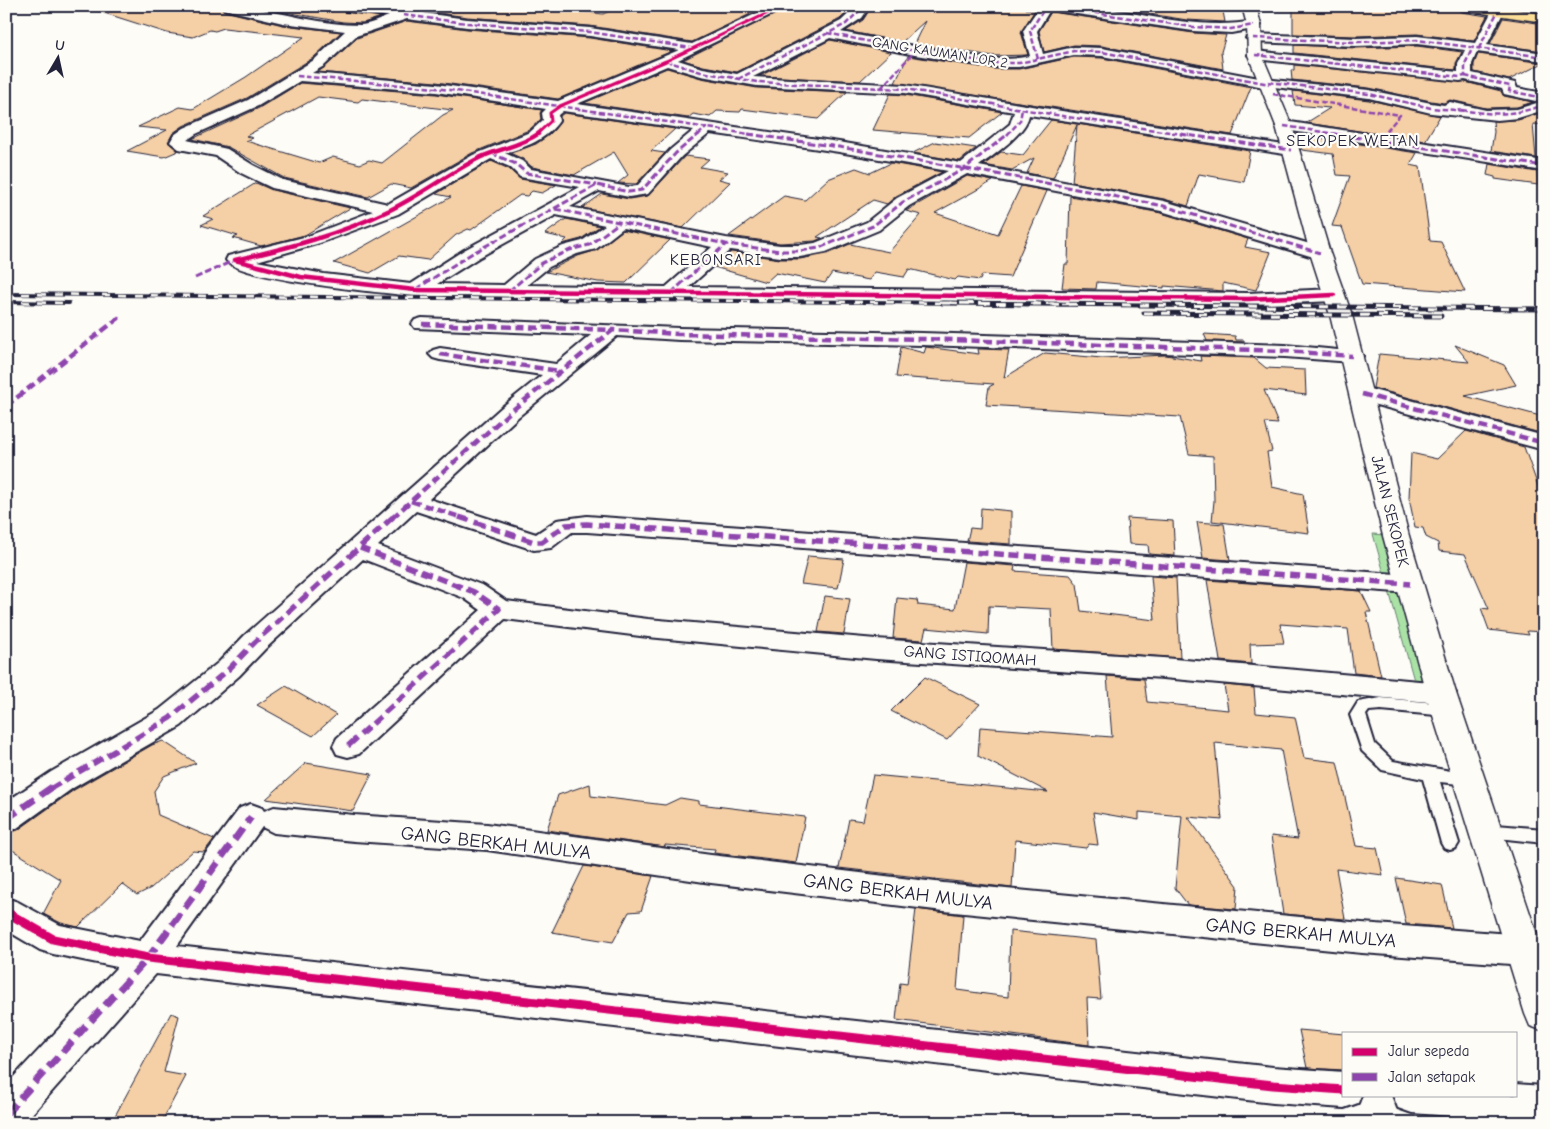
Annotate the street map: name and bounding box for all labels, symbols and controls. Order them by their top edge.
north arrow [32,32,82,82]
street label: GANG KAUMAN LOR 2 [871,33,1009,72]
text: U [54,37,66,55]
district label: SEKOPEK WETAN [1286,132,1420,150]
district label: KEBONSARI [670,251,762,269]
street label: JALAN SEKOPEK [1367,454,1413,569]
street label: GANG ISTIQOMAH [903,642,1037,670]
street label: GANG BERKAH MULYA [400,822,592,864]
street label: GANG BERKAH MULYA [802,869,994,915]
street label: GANG BERKAH MULYA [1205,914,1397,952]
legend [1342,1032,1518,1096]
text: Jalur sepeda [1388,1042,1469,1060]
text: Jalan setapak [1388,1068,1476,1086]

